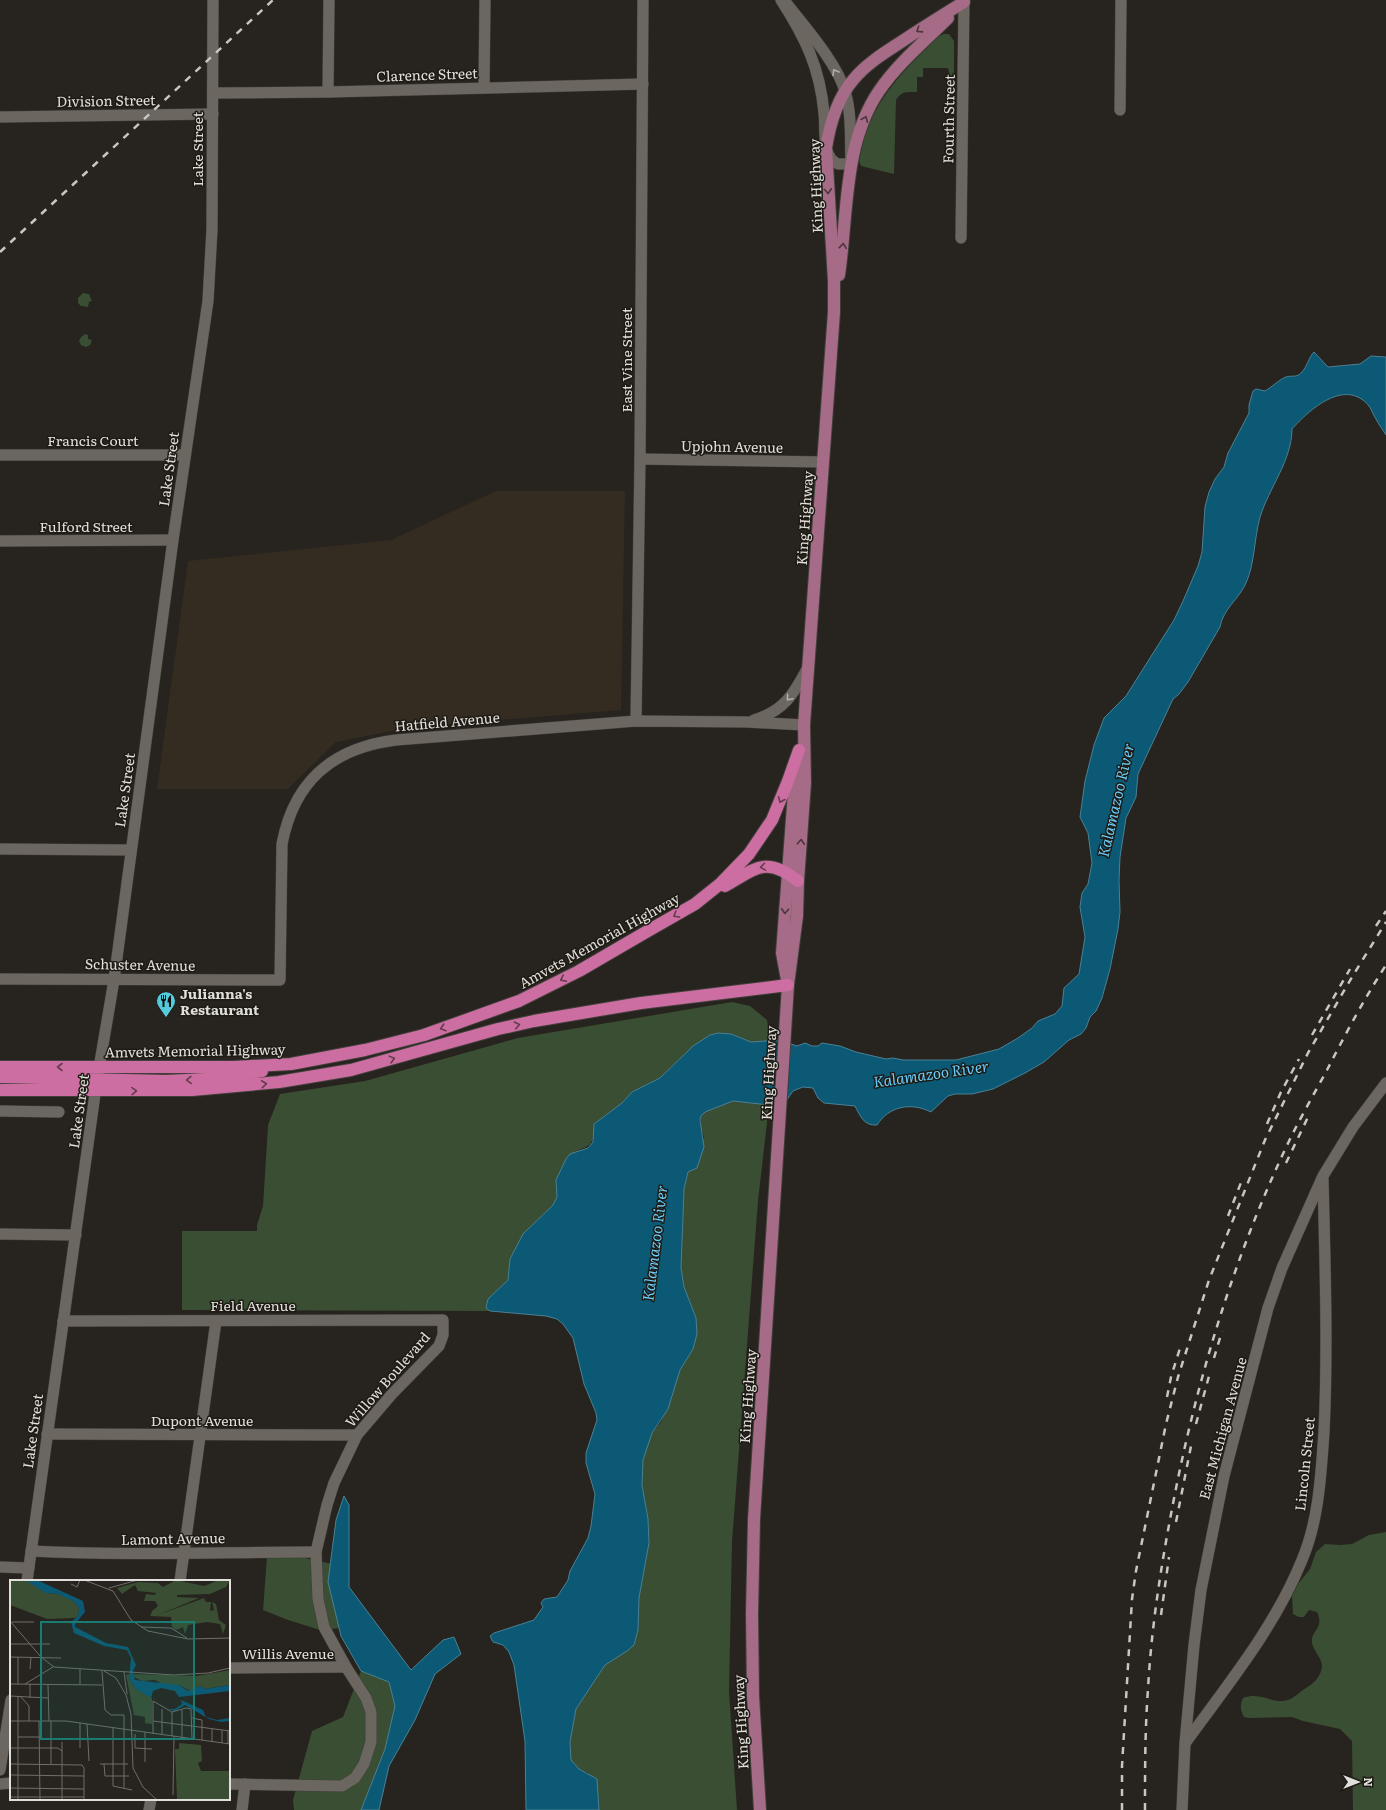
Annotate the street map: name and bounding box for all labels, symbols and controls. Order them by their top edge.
one-way arrow [916,25,923,33]
street label: Clarence Street [376,62,478,86]
one-way arrow [833,69,840,76]
street label: Fourth Street [937,74,959,164]
street label: Division Street [56,89,156,111]
street label: Lake Street [187,111,207,186]
one-way arrow [860,115,868,123]
street label: King Highway [803,137,827,234]
one-way arrow [824,188,833,194]
one-way arrow [838,243,847,249]
street label: East Vine Street [616,307,636,413]
street label: Francis Court [47,430,139,450]
street label: Lake Street [153,430,183,508]
street label: Upjohn Avenue [681,435,783,457]
street label: King Highway [791,469,817,566]
street label: Fulford Street [39,516,133,536]
one-way arrow [787,693,794,701]
street label: Hatfield Avenue [394,706,500,736]
water label: Kalamazoo River [1091,741,1139,859]
street label: Lake Street [109,751,139,829]
one-way arrow [777,796,785,803]
one-way arrow [796,839,805,845]
one-way arrow [760,862,767,871]
street label: Amvets Memorial Highway [515,887,684,993]
one-way arrow [780,908,789,914]
one-way arrow [673,910,680,917]
street label: Schuster Avenue [85,953,195,975]
one-way arrow [560,974,568,982]
place label: Julianna's Restaurant [180,983,260,1019]
restaurant icon: Julianna's Restaurant [155,990,177,1018]
one-way arrow [514,1021,520,1029]
one-way arrow [440,1023,447,1032]
street label: King Highway [756,1024,781,1121]
street label: Amvets Memorial Highway [104,1038,287,1062]
water label: Kalamazoo River [872,1054,990,1092]
one-way arrow [388,1055,395,1064]
one-way arrow [57,1063,63,1071]
street label: Lake Street [63,1072,93,1150]
one-way arrow [186,1076,192,1085]
one-way arrow [261,1080,267,1089]
one-way arrow [131,1087,137,1095]
water label: Kalamazoo River [636,1184,673,1302]
street label: Field Avenue [210,1295,296,1315]
street label: Willow Boulevard [340,1327,434,1431]
street label: King Highway [734,1347,760,1444]
street label: East Michigan Avenue [1193,1355,1251,1501]
street label: Lake Street [17,1392,47,1470]
street label: Dupont Avenue [151,1410,253,1430]
street label: Lincoln Street [1289,1416,1319,1512]
street label: Lamont Avenue [121,1527,225,1549]
inset map [10,1580,230,1800]
street label: Willis Avenue [242,1643,334,1663]
street label: King Highway [727,1673,752,1770]
north arrow [1338,1762,1378,1802]
text: N [1361,1777,1377,1787]

